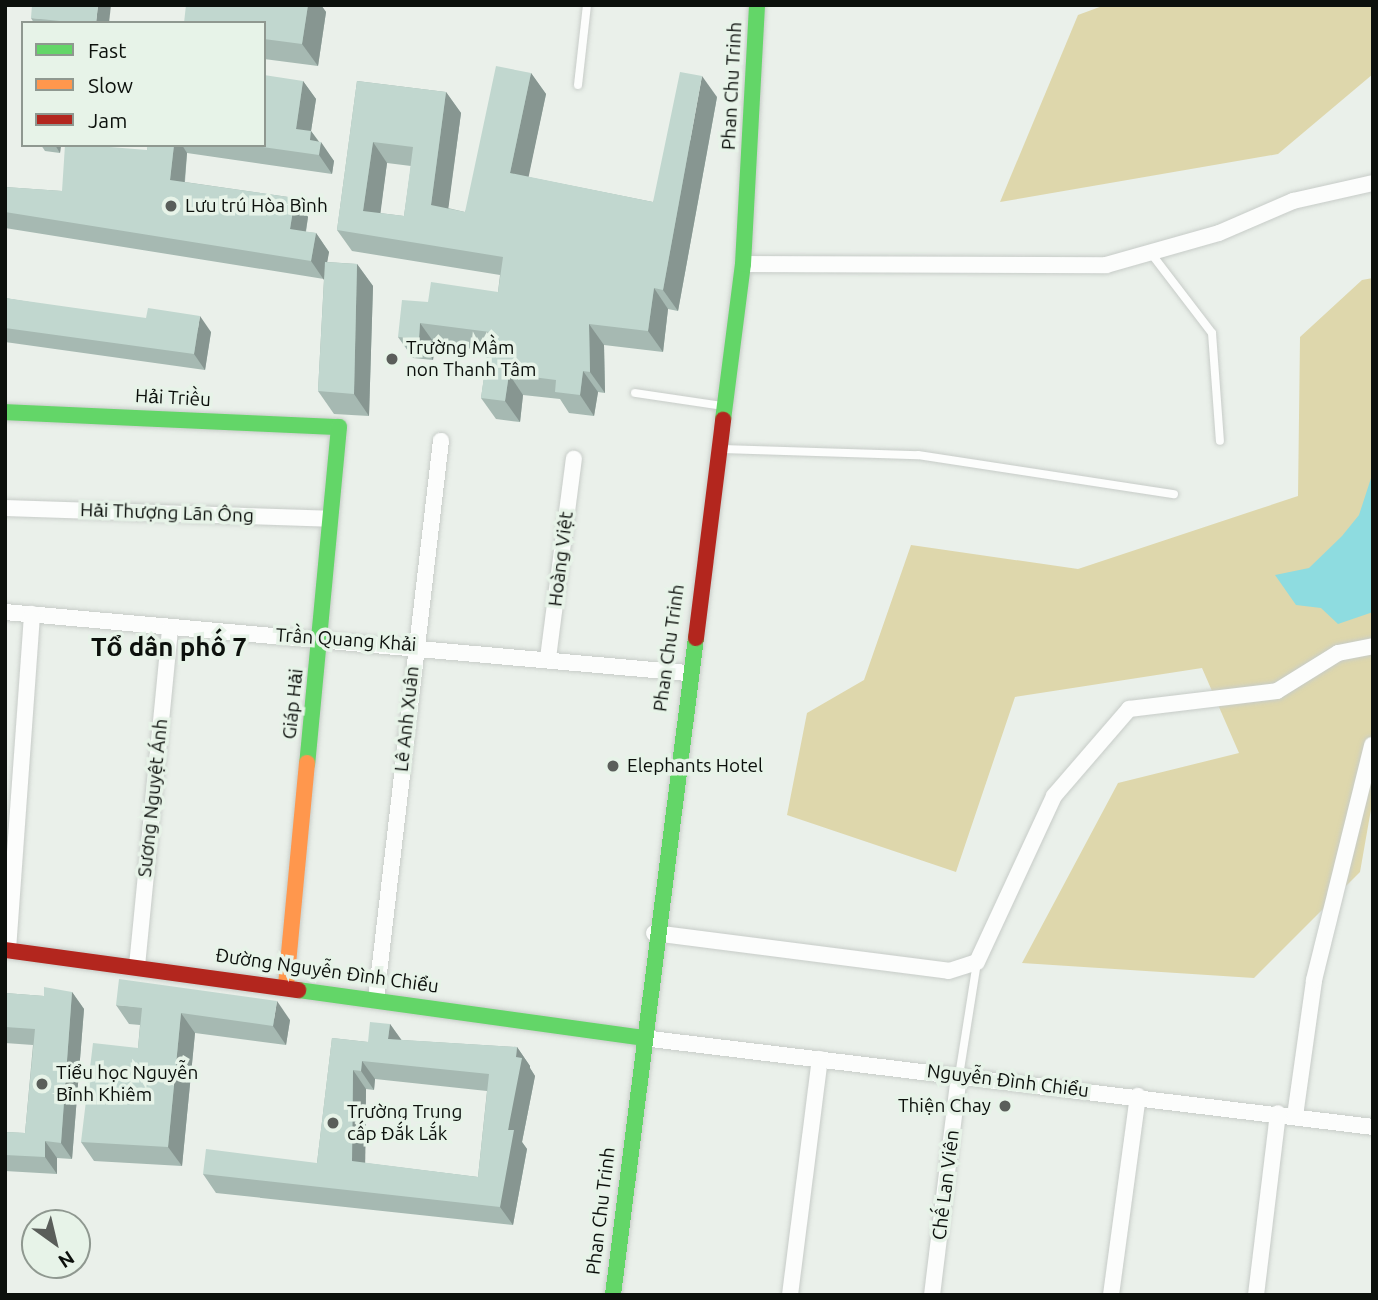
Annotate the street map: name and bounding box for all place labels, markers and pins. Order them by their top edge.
place label: Lưu trú Hòa Bình [185,195,328,217]
marker: Lưu trú Hòa Bình [163,198,179,214]
place label: Trường Mầm non Thanh Tâm [406,337,536,381]
marker: Trường Mầm non Thanh Tâm [384,351,400,367]
place label: Elephants Hotel [627,755,763,777]
marker: Elephants Hotel [605,758,621,774]
place label: Tiểu học Nguyễn Bỉnh Khiêm [56,1062,198,1106]
marker: Tiểu học Nguyễn Bỉnh Khiêm [34,1076,50,1092]
place label: Thiện Chay [898,1095,991,1117]
marker: Thiện Chay [997,1098,1013,1114]
place label: Trường Trung cấp Đắk Lắk [347,1101,462,1145]
marker: Trường Trung cấp Đắk Lắk [325,1115,341,1131]

